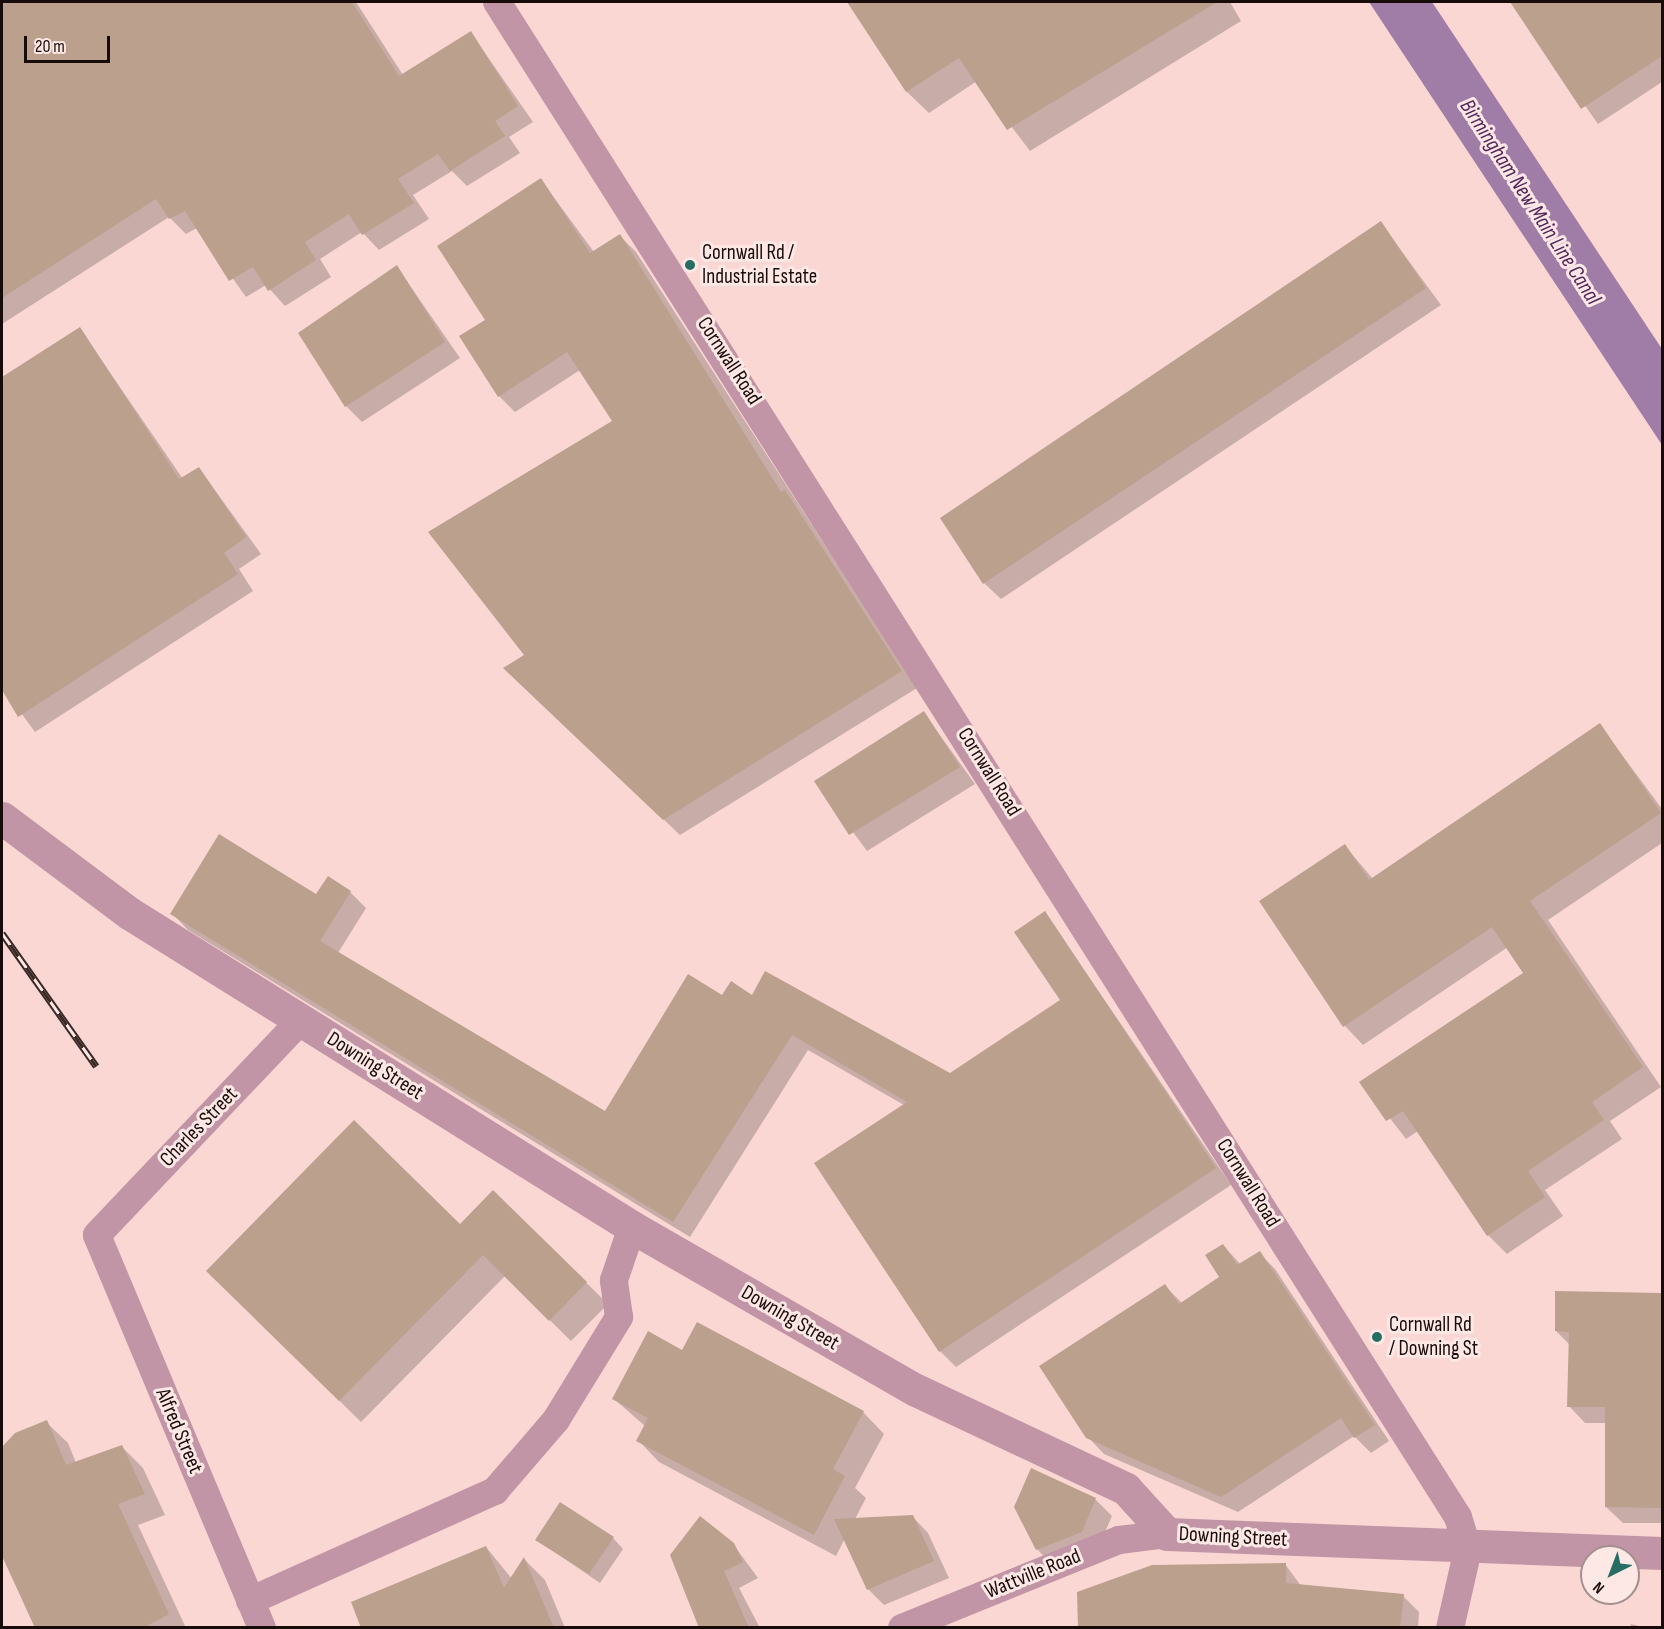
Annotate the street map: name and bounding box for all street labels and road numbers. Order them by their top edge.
street label: Cornwall Road [691,312,767,410]
street label: Cornwall Road [952,723,1026,821]
street label: Downing Street [322,1027,428,1105]
street label: Charles Street [155,1082,243,1172]
street label: Cornwall Road [1211,1134,1285,1232]
street label: Downing Street [737,1280,843,1356]
street label: Alfred Street [150,1385,208,1477]
street label: Downing Street [1178,1522,1288,1552]
street label: Wattville Road [982,1543,1084,1605]

